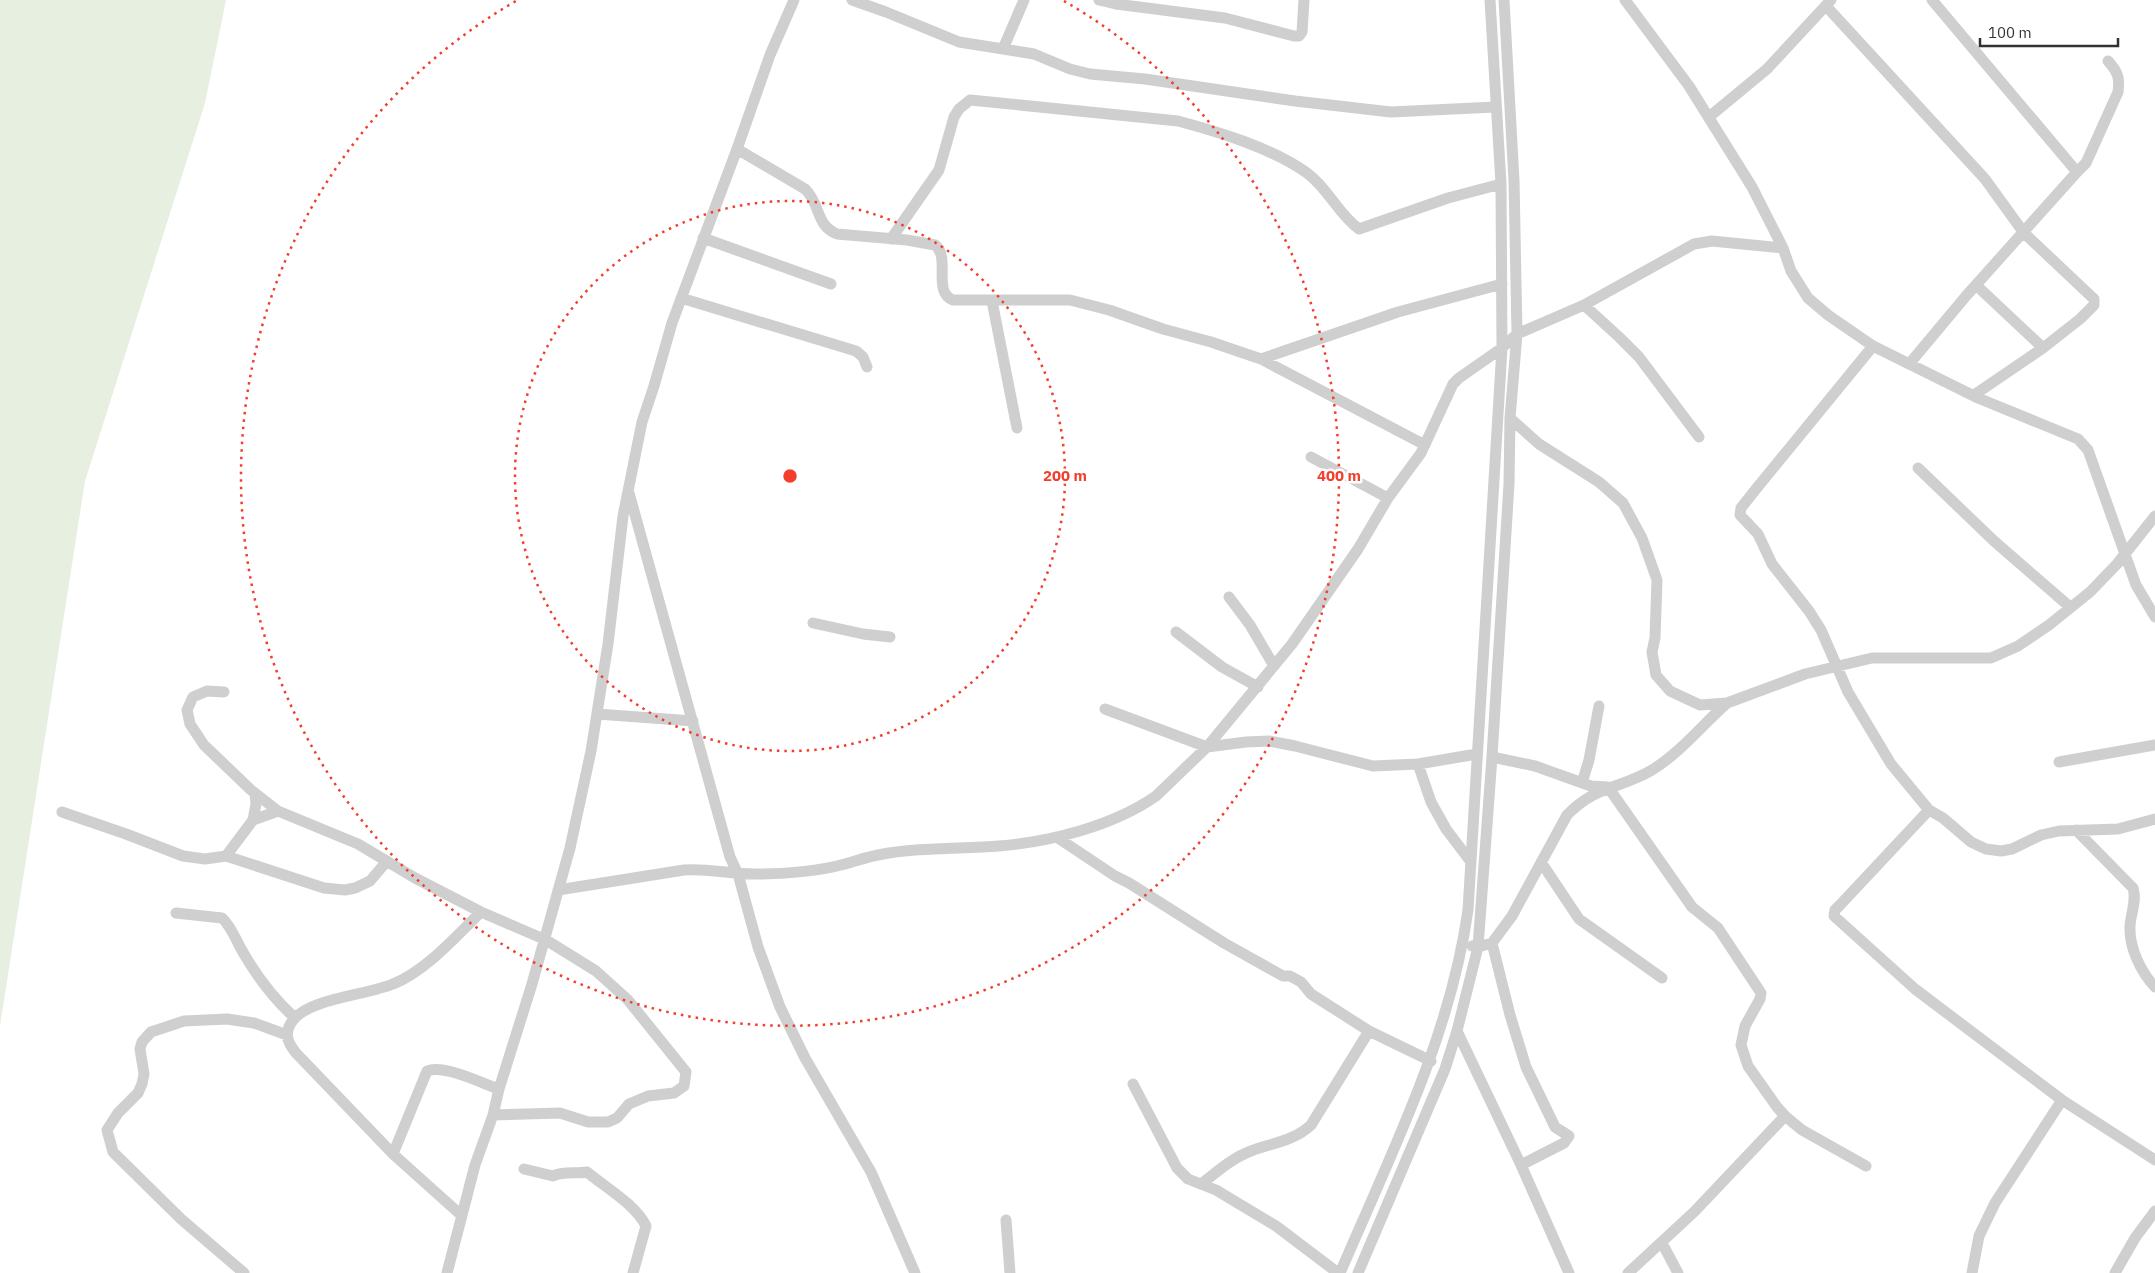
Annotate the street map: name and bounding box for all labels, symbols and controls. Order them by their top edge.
scale bar [1980,15,2118,47]
text: 100 m [1988,23,2032,42]
text: 200 m [1043,466,1087,485]
text: 400 m [1317,466,1361,485]
centre of rings [781,467,799,485]

